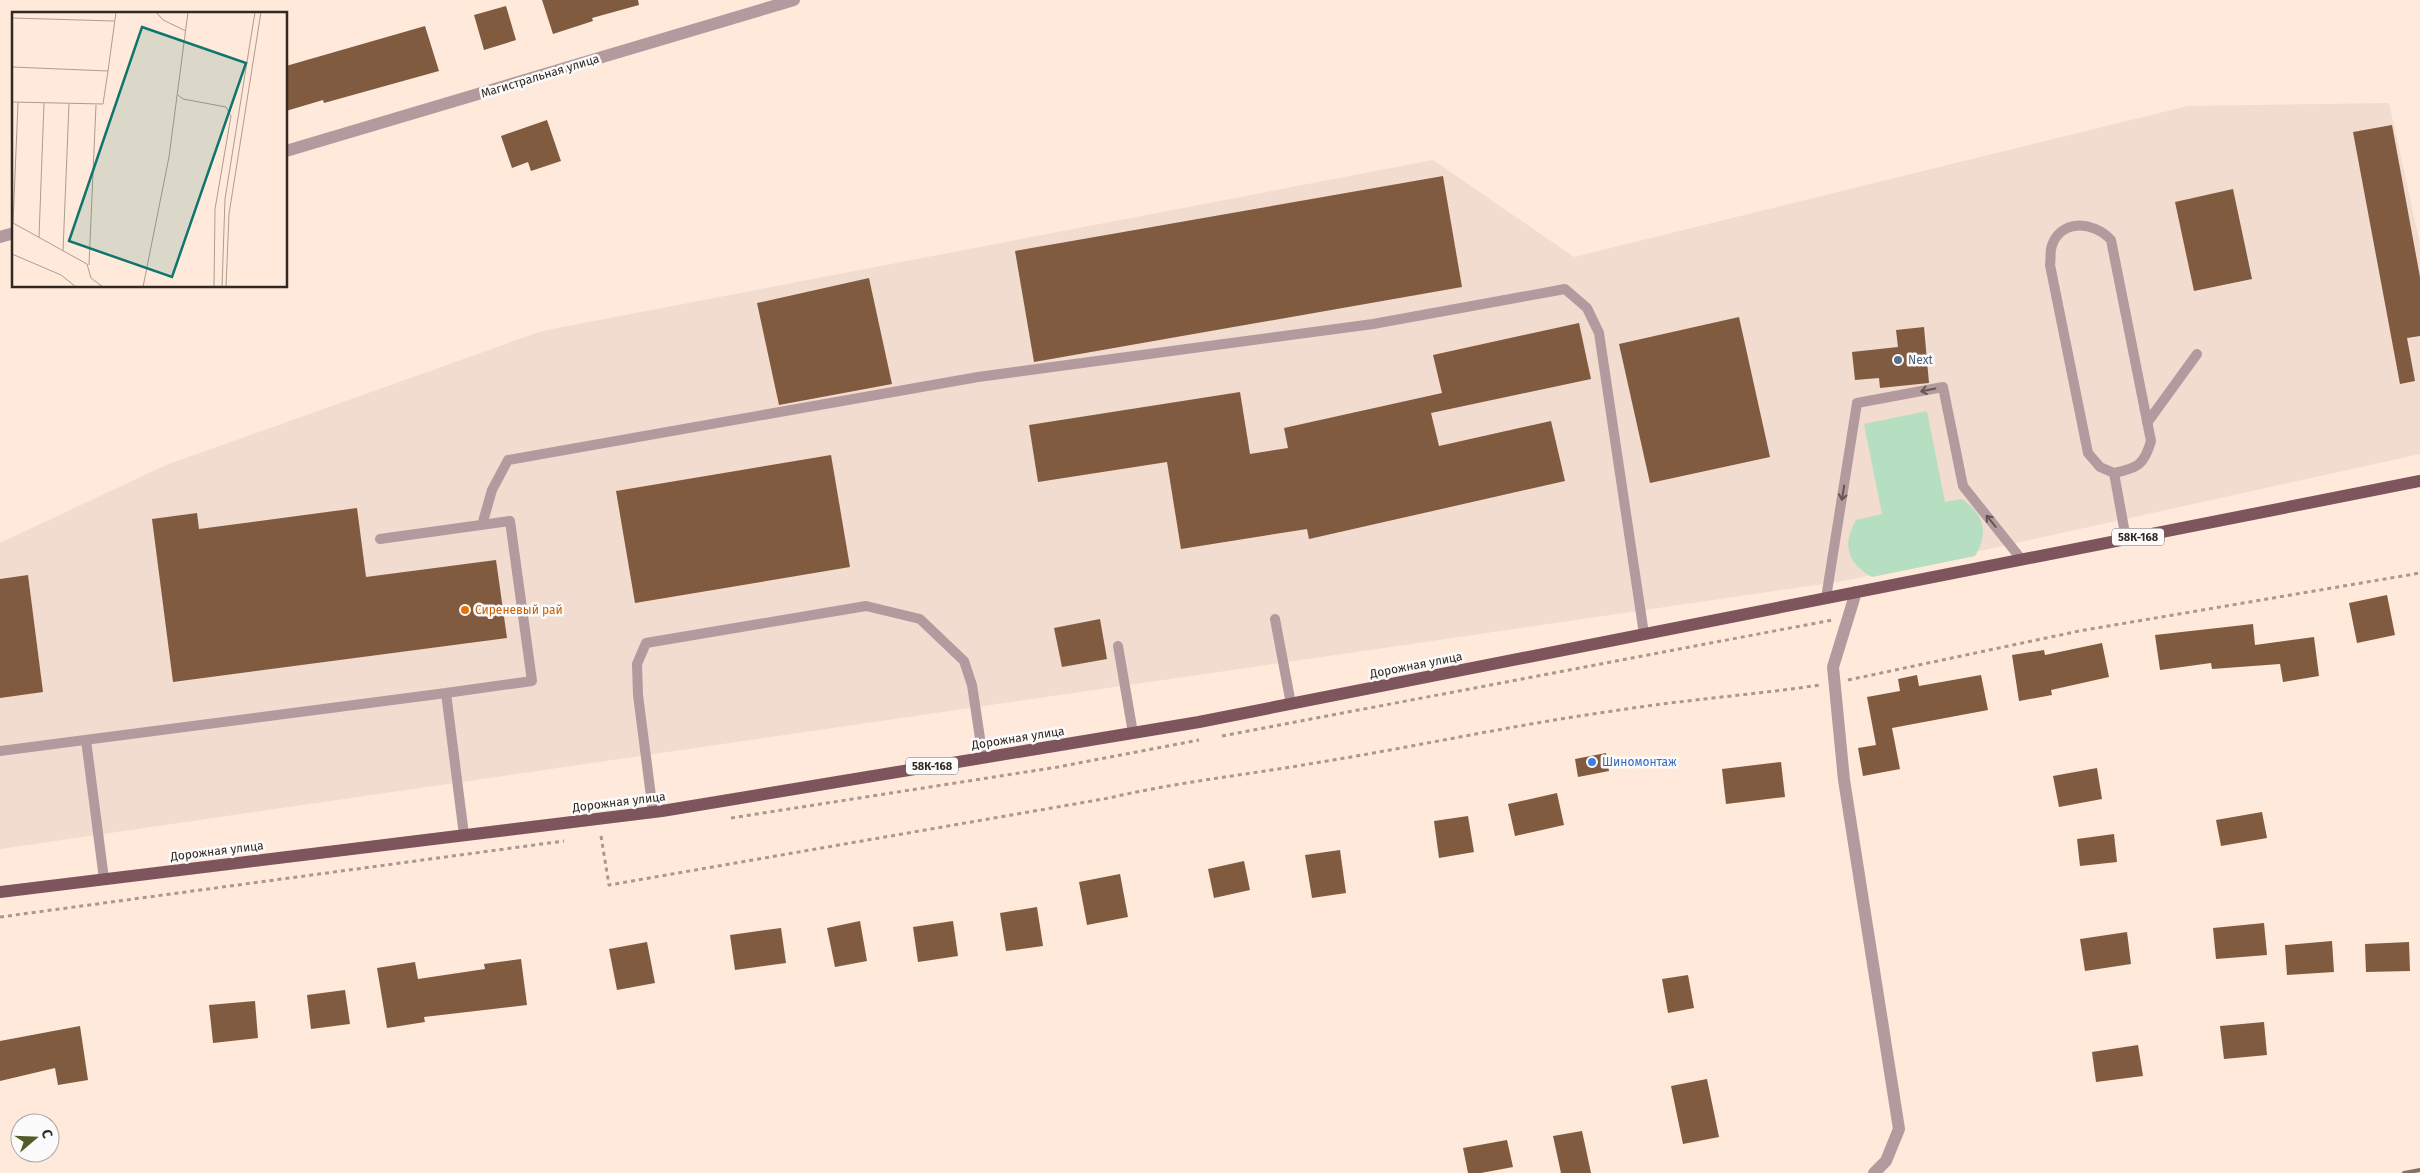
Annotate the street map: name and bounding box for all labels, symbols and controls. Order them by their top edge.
inset map [12,12,288,288]
street label: Магистральная улица [479,51,601,101]
place label: Next [1908,353,1933,367]
marker: Next [1892,354,1904,366]
one-way arrow [1920,385,1936,395]
one-way arrow [1837,485,1847,501]
one-way arrow [1986,515,1997,528]
road number: 58К-168 [2112,528,2164,546]
place label: Сиреневый рай [475,603,563,617]
marker: Сиреневый рай [459,604,471,616]
street label: Дорожная улица [1368,649,1463,681]
street label: Дорожная улица [970,724,1065,752]
place label: Шиномонтаж [1602,755,1677,769]
marker: Шиномонтаж [1586,756,1598,768]
road number: 58К-168 [906,758,958,774]
street label: Дорожная улица [571,789,666,815]
street label: Дорожная улица [169,838,264,864]
north arrow [10,1113,60,1163]
text: С [37,1127,56,1141]

